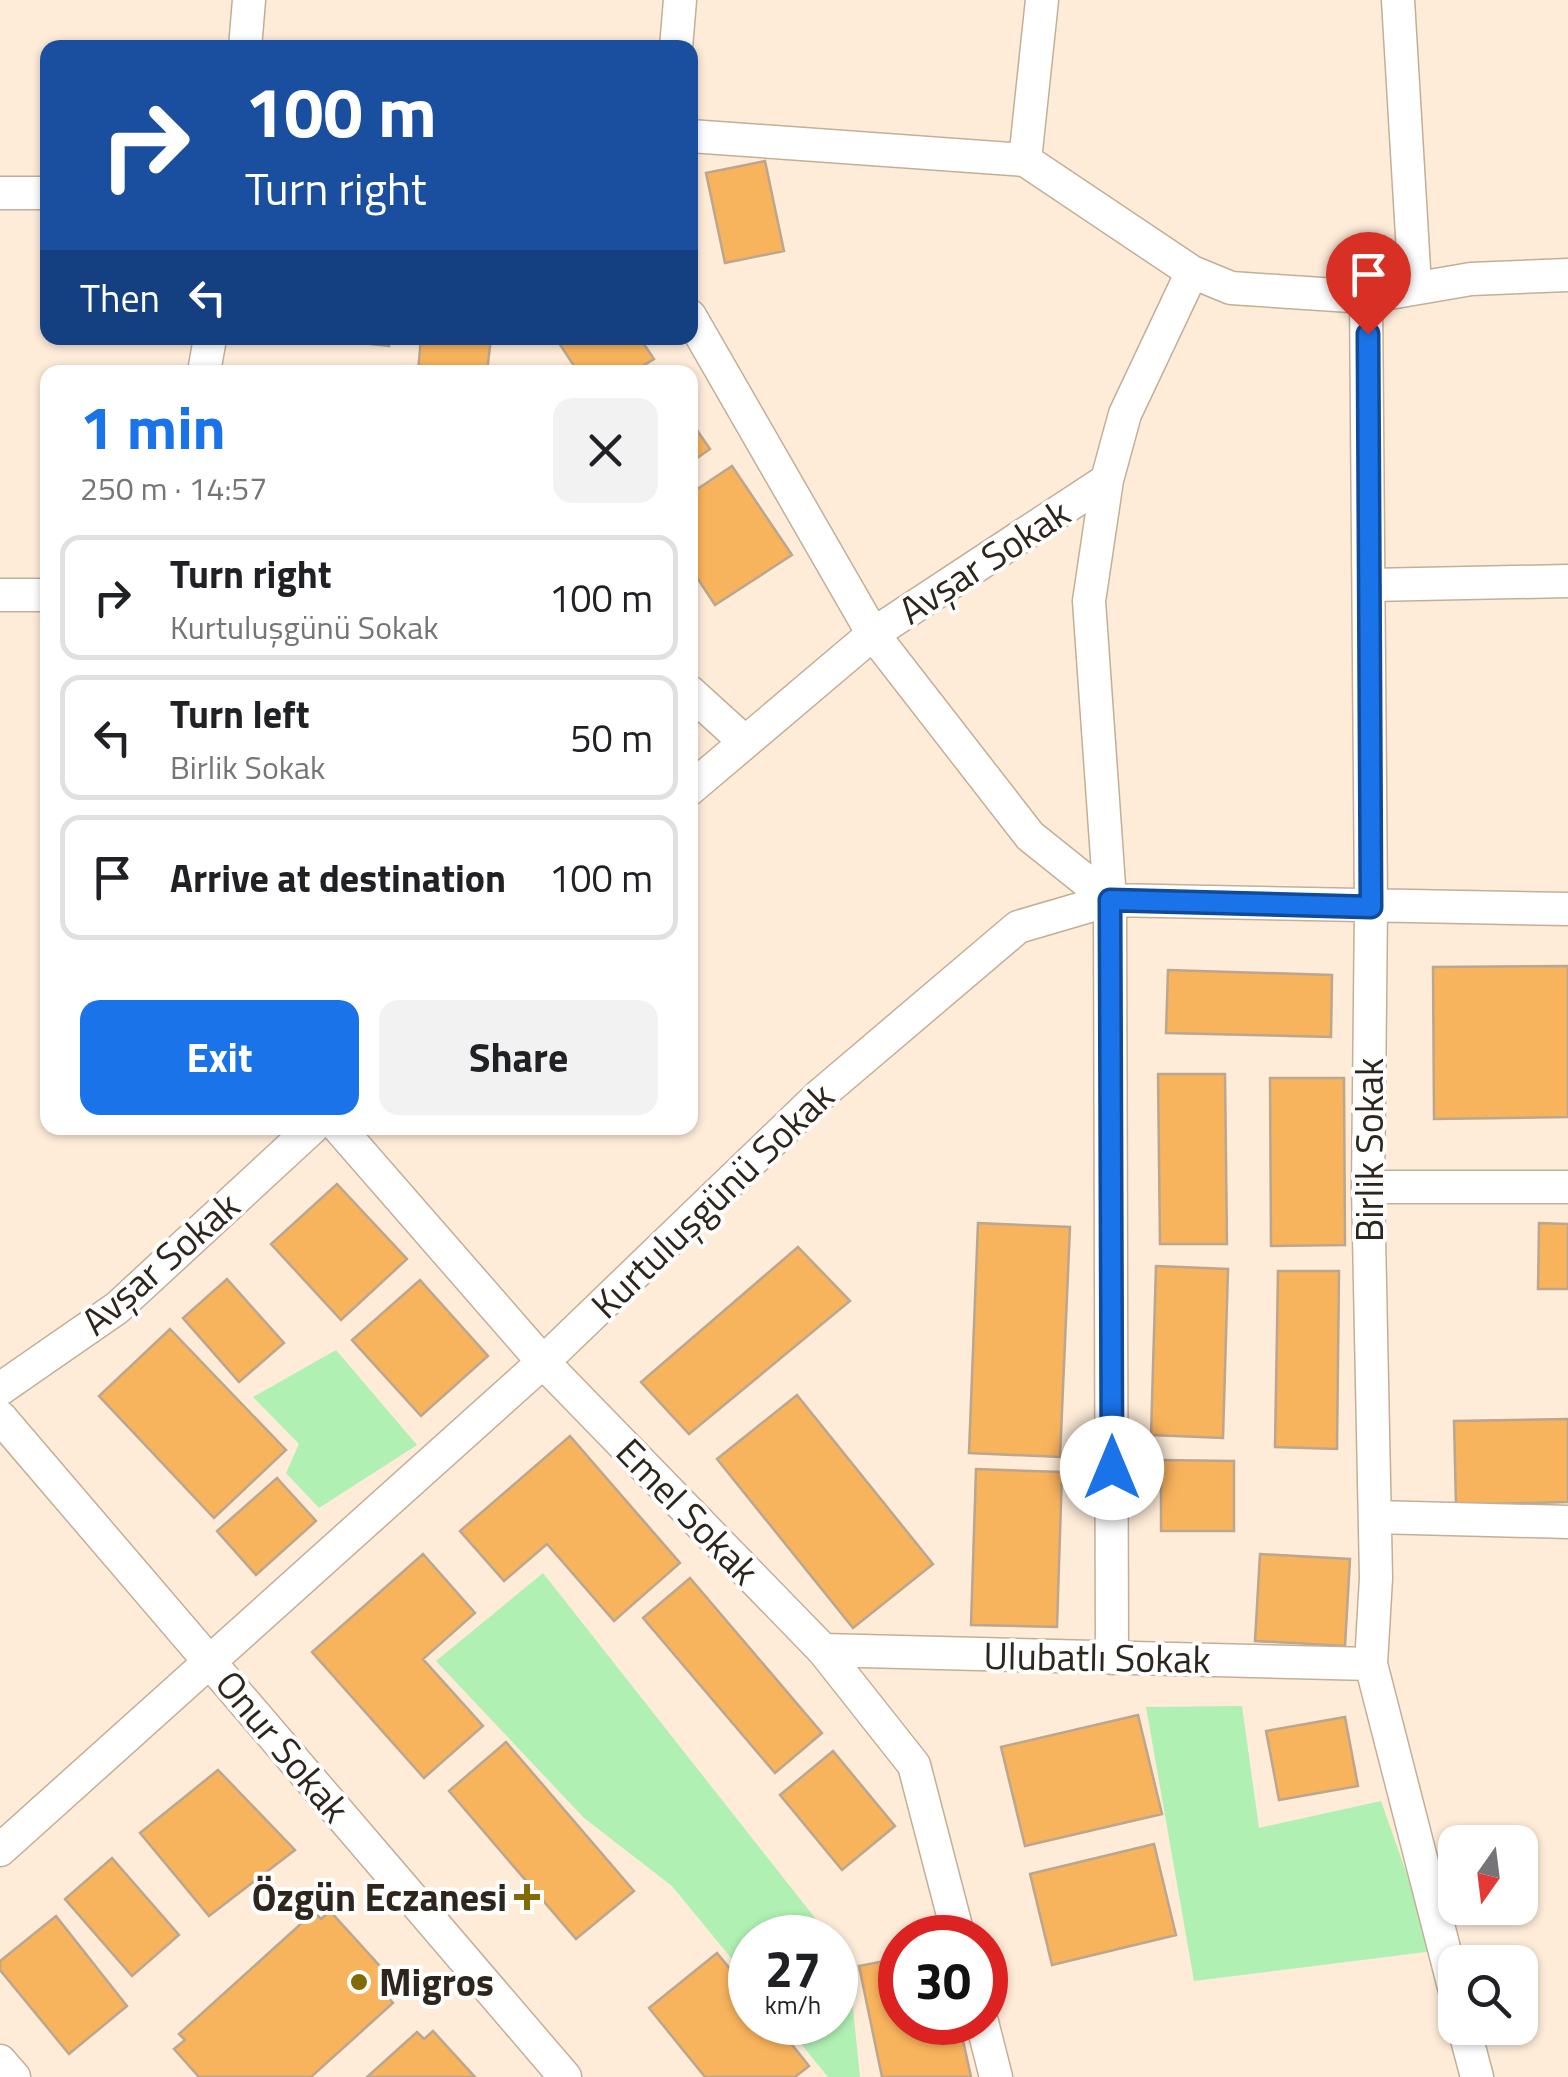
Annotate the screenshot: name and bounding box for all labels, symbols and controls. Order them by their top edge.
text: 100 m [245,58,437,164]
icon: right [80,80,210,210]
text: Turn right [245,154,427,222]
pin [1326,232,1411,335]
icon: arrive [1341,247,1396,302]
text: Then [80,269,160,327]
icon: left [180,270,235,325]
text: 1 min [80,381,226,472]
button: close [553,398,658,503]
text: 250 m · 14:57 [80,464,267,512]
street label: Avşar Sokak [887,484,1081,638]
text: Turn right [170,545,332,603]
text: 100 m [549,569,653,627]
icon: right [85,570,140,625]
text: Kurtuluşgünü Sokak [170,603,439,651]
text: Turn left [170,685,310,743]
text: 50 m [570,709,653,767]
icon: left [85,710,140,765]
text: Birlik Sokak [170,743,325,791]
text: Arrive at destination [170,849,506,907]
text: 100 m [549,849,653,907]
icon: arrive [85,850,140,905]
button: Exit [80,1000,359,1115]
button: Share [379,1000,658,1115]
street label: Birlik Sokak [1340,1058,1398,1242]
street label: Kurtuluşgünü Sokak [577,1068,847,1332]
street label: Avşar Sokak [68,1177,252,1349]
position arrow [1060,1416,1164,1520]
street label: Emel Sokak [603,1424,773,1598]
street label: Ulubatlı Sokak [983,1626,1211,1688]
street label: Onur Sokak [202,1657,364,1835]
north arrow [1438,1825,1538,1925]
map controls [1438,1825,1538,2045]
place label: Özgün Eczanesi [252,1868,507,1926]
marker: Özgün Eczanesi [516,1886,538,1908]
speed limit sign: 30 [878,1915,1008,2045]
text: 27 [765,1930,821,2006]
button: search [1438,1945,1538,2045]
place label: Migros [379,1953,494,2011]
marker: Migros [348,1971,370,1993]
text: km/h [765,1986,821,2024]

